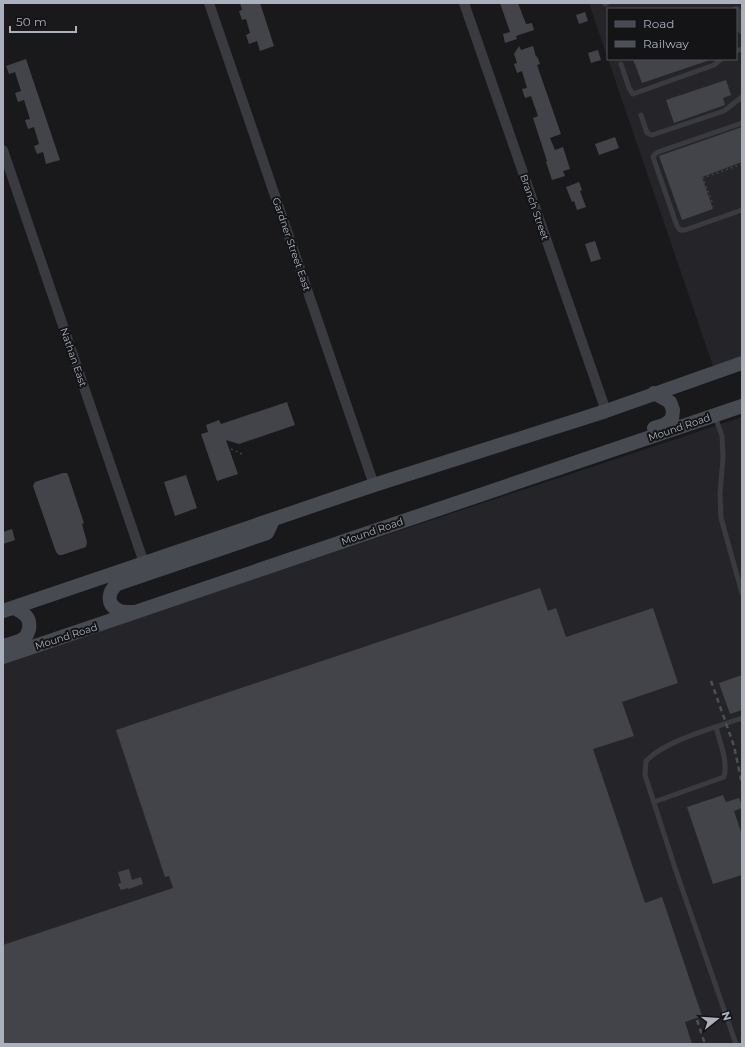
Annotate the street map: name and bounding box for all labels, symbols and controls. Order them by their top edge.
scale bar [10,8,76,34]
legend [607,8,737,60]
text: 50 m [16,14,47,29]
text: Road [643,16,674,31]
text: Railway [643,36,689,51]
street label: Branch Street [517,172,552,242]
street label: Gardner Street East [269,196,314,293]
street label: Nathan East [57,326,90,388]
street label: Mound Road [646,411,712,444]
street label: Mound Road [339,515,405,548]
street label: Mound Road [33,620,99,653]
north arrow [697,999,737,1039]
text: N [719,1010,735,1022]

